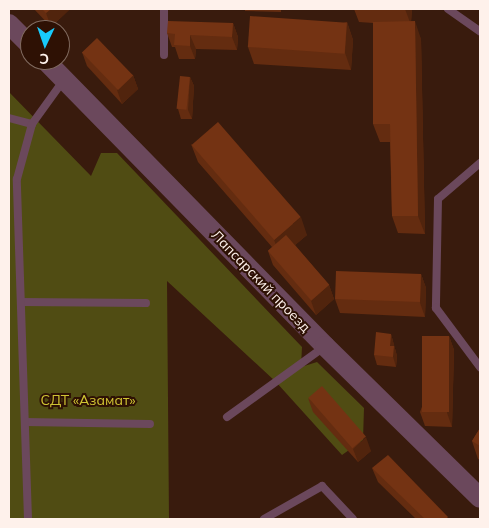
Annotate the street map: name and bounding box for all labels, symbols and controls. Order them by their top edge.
north arrow [20,20,70,70]
text: С [39,50,50,68]
street label: Лапсарский проезд [208,227,314,335]
park label: СДТ «Азамат» [40,392,136,408]

